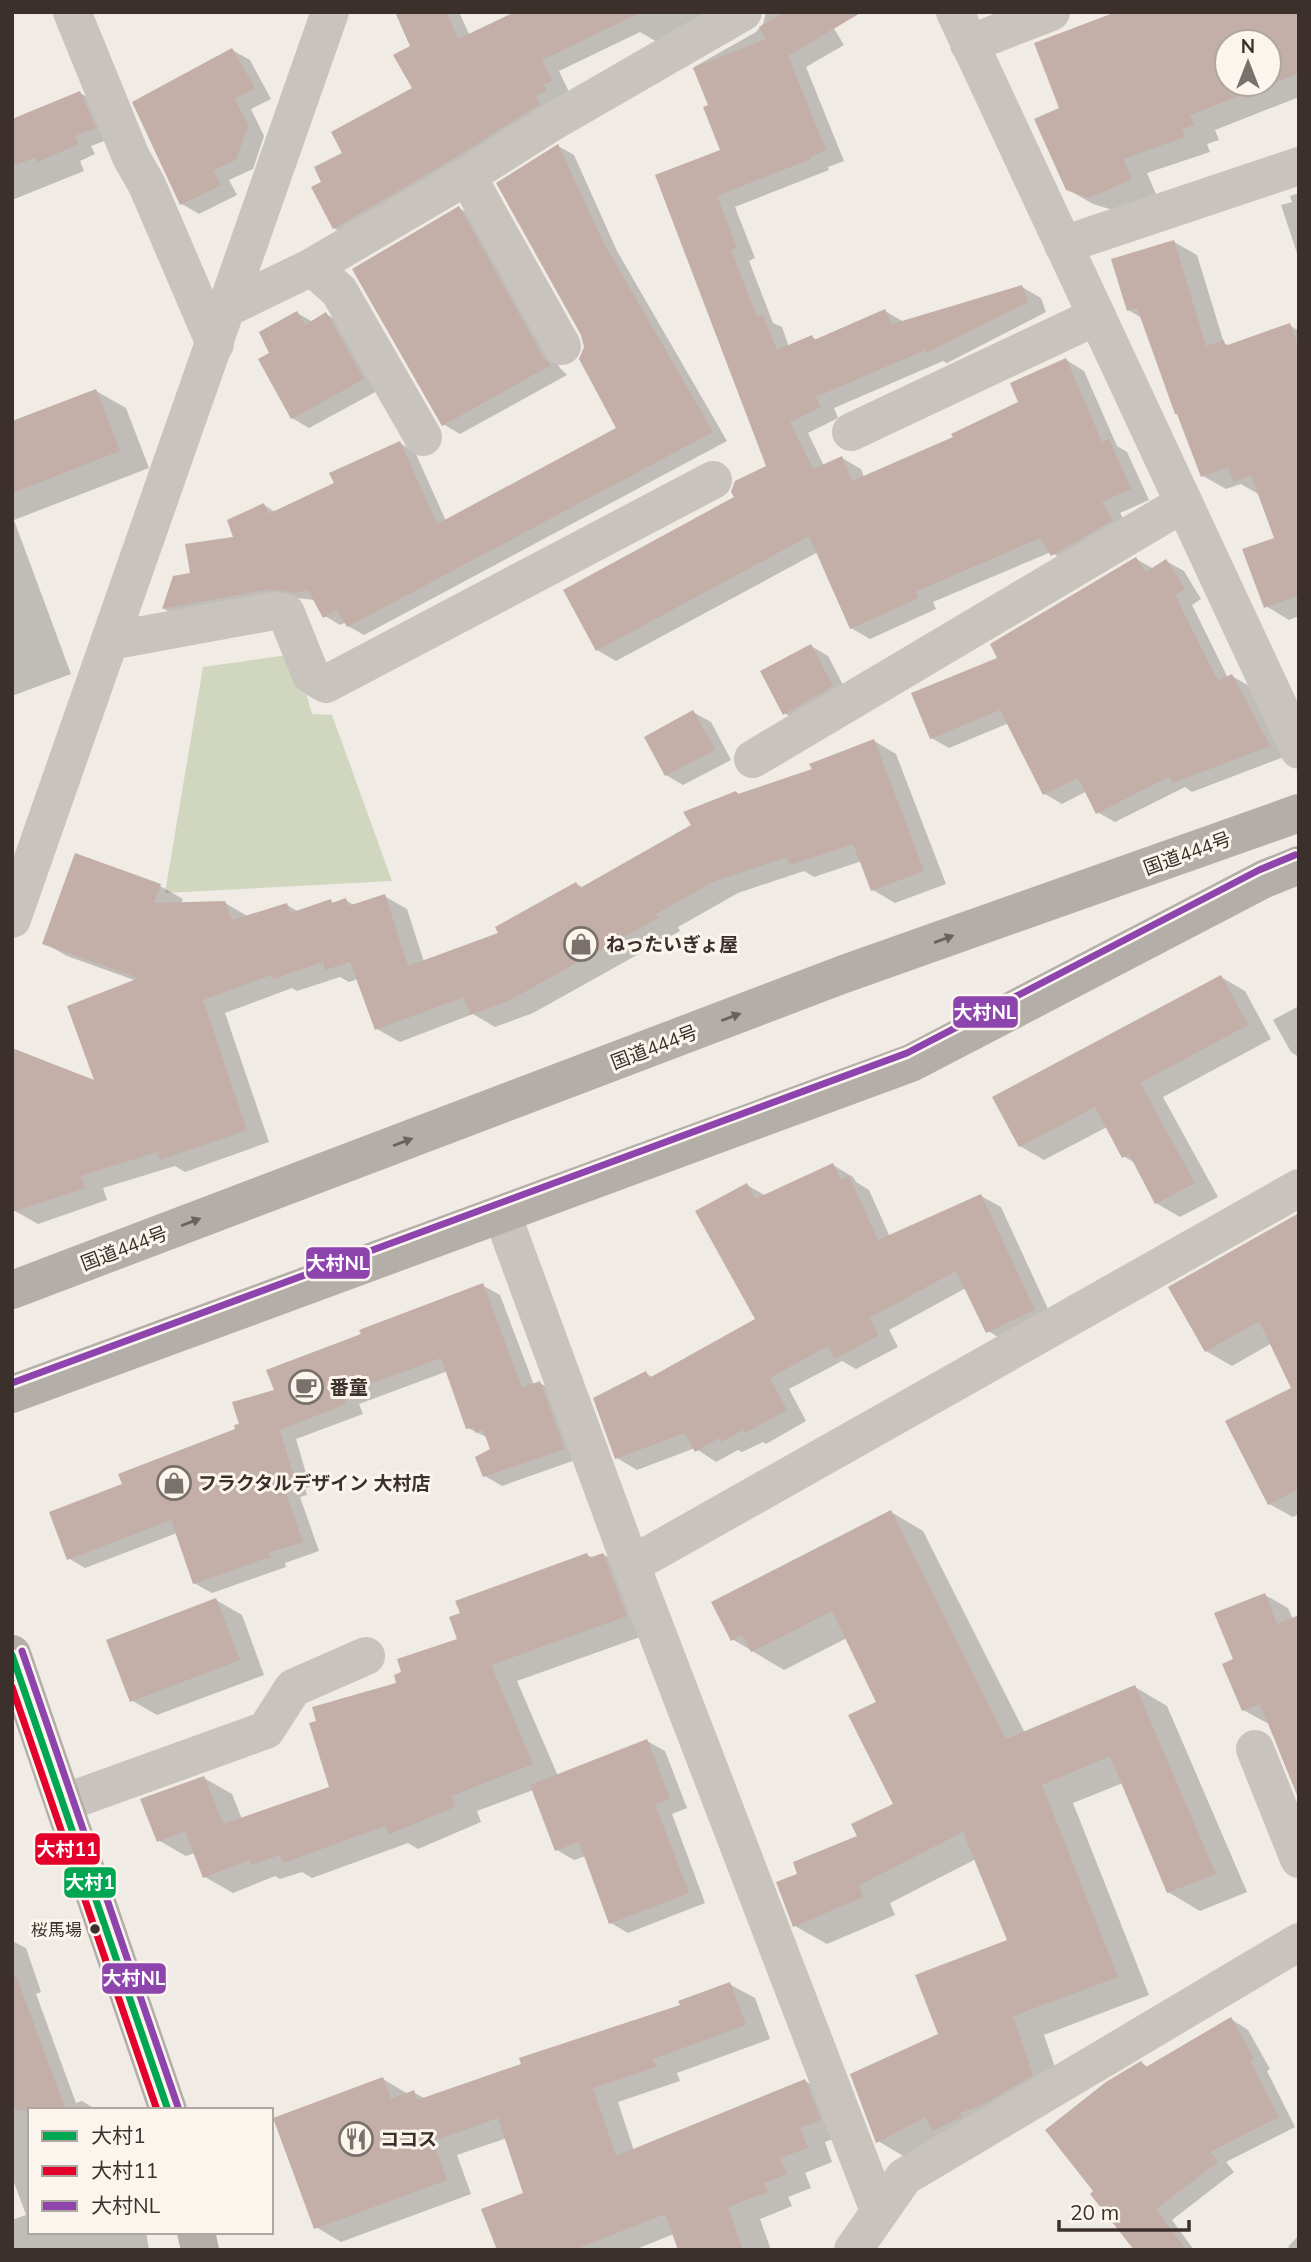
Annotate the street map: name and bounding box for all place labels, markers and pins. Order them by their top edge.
shop icon: ねったいぎょ屋 [562,925,600,963]
place label: ねったいぎょ屋 [606,932,738,956]
cafe icon: 番童 [287,1368,325,1406]
place label: 番童 [330,1375,368,1399]
shop icon: フラクタルデザイン 大村店 [155,1464,193,1502]
place label: フラクタルデザイン 大村店 [198,1471,430,1495]
place label: 桜馬場 [31,1919,82,1940]
marker: 桜馬場 [88,1922,102,1936]
restaurant icon: ココス [337,2120,375,2158]
place label: ココス [380,2127,437,2151]

